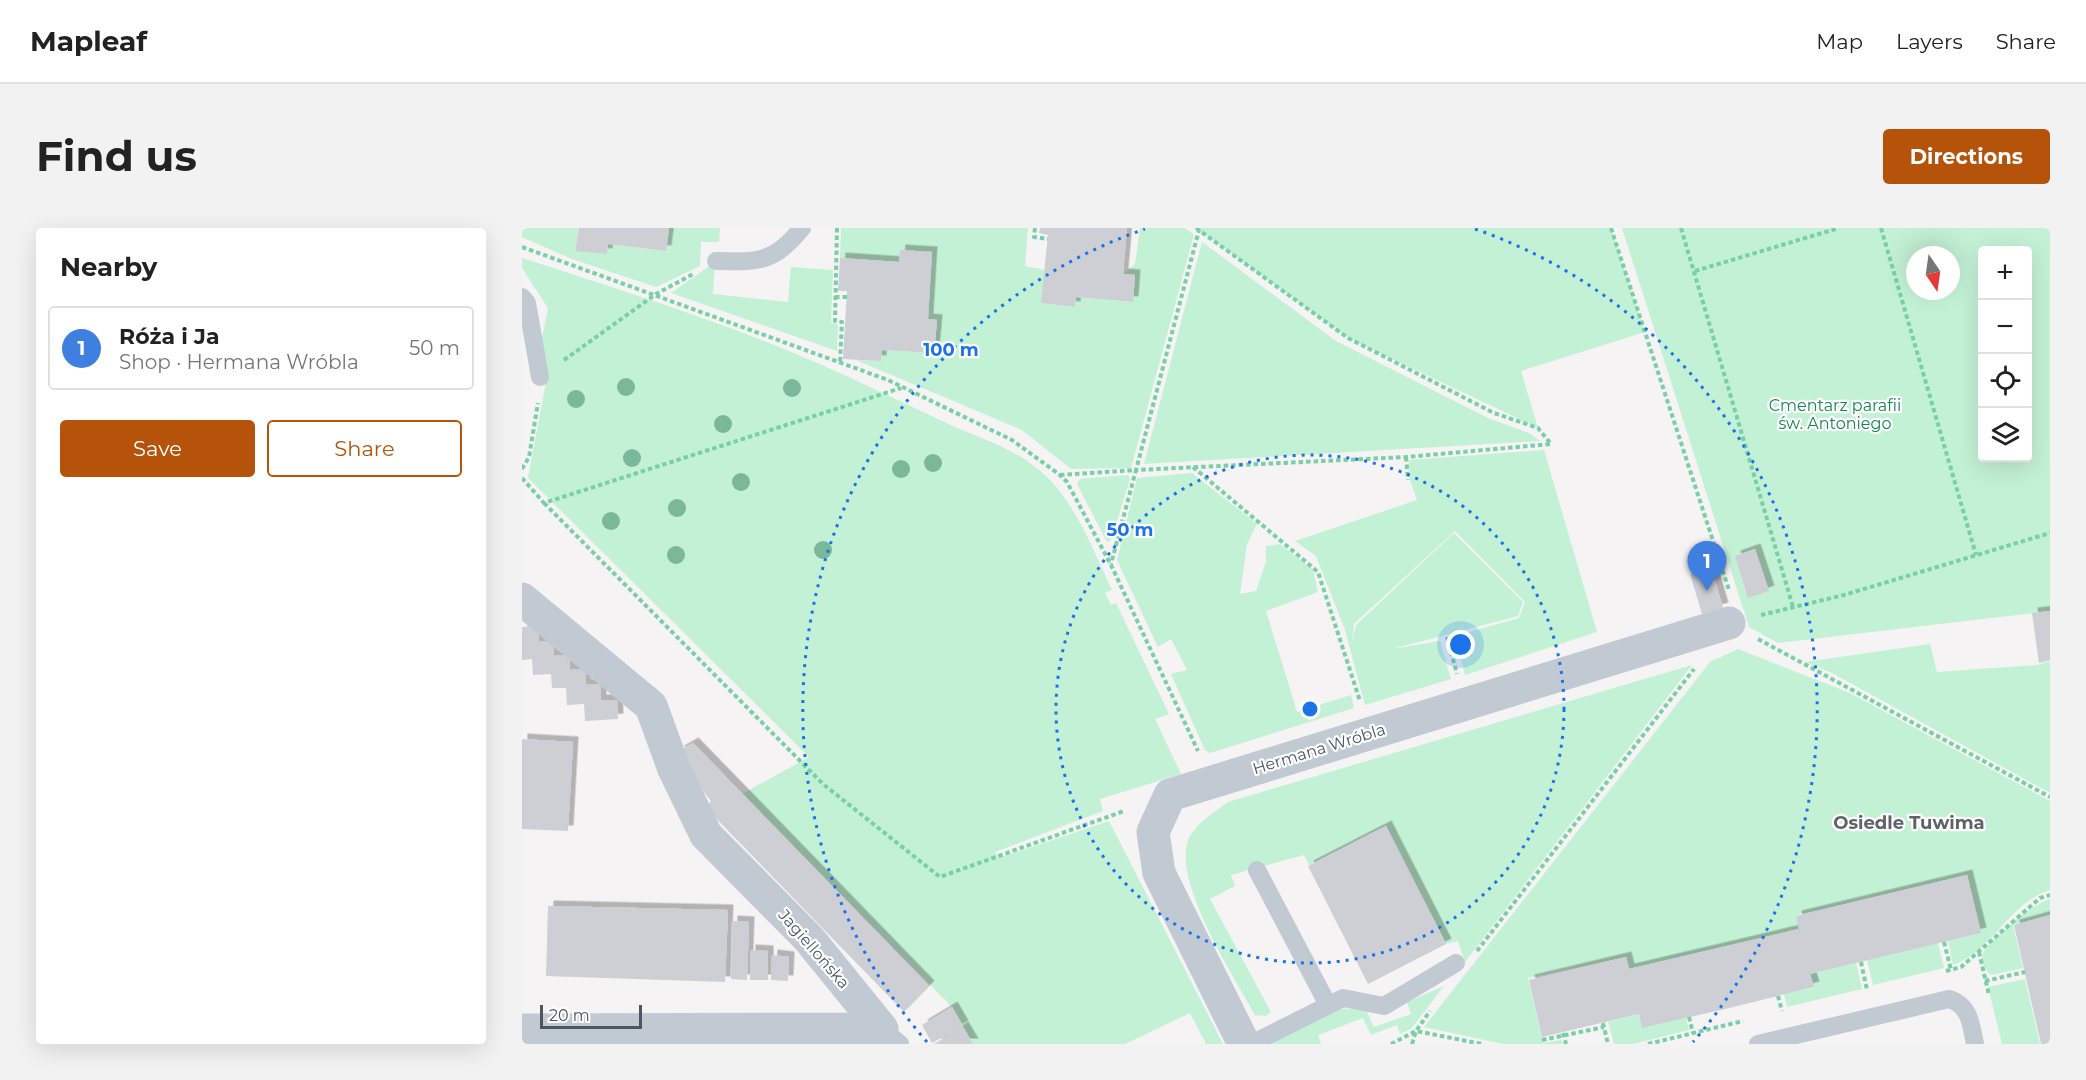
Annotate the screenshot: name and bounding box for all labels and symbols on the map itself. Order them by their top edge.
north arrow [1906,246,1960,300]
text: 100 m [923,339,979,361]
park label: Cmentarz parafii św. Antoniego [1769,396,1901,433]
text: 50 m [1107,519,1153,541]
pin: 1 [1688,542,1726,591]
your location [1446,630,1475,659]
centre of rings [1300,699,1320,719]
street label: Hermana Wróbla [1250,720,1388,778]
district label: Osiedle Tuwima [1833,812,1985,834]
street label: Jagiellońska [774,905,853,992]
scale bar [540,1002,642,1030]

